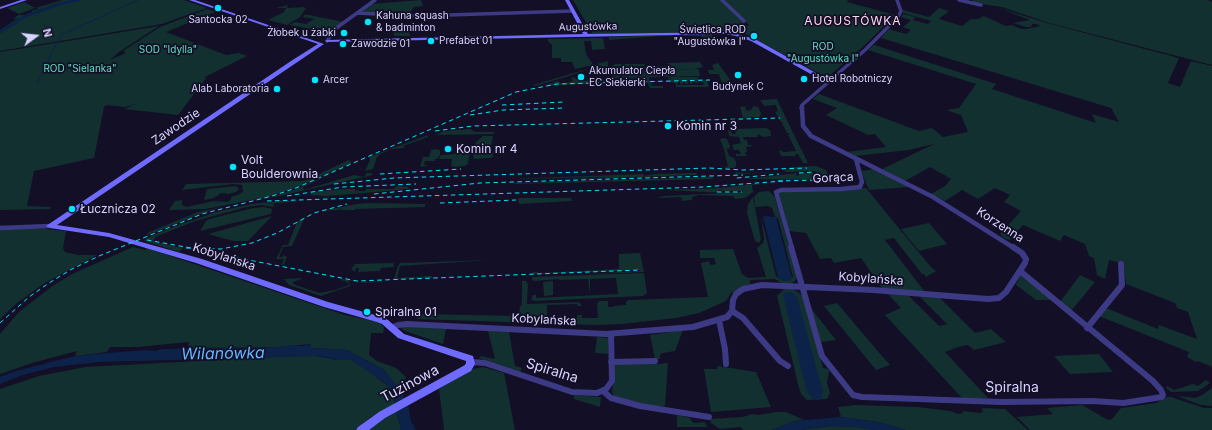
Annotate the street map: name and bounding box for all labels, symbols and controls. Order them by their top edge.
marker: Santocka 02 [213,3,223,13]
place label: Kahuna squash & badminton [376,10,449,34]
place label: Santocka 02 [188,14,248,26]
district label: AUGUSTÓWKA [804,14,902,28]
north arrow [16,16,56,56]
marker: Kahuna squash & badminton [363,17,373,27]
street label: Augustówka [559,20,617,34]
place label: Świetlica ROD "Augustówka I" [674,24,746,48]
text: N [40,27,55,39]
place label: Żłobek u żabki [267,27,336,39]
marker: Żłobek u żabki [339,28,349,38]
marker: Świetlica ROD "Augustówka I" [749,31,759,41]
place label: Prefabet 01 [439,35,492,47]
marker: Prefabet 01 [426,36,436,46]
place label: Zawodzie 01 [351,38,410,50]
marker: Zawodzie 01 [338,39,348,49]
park label: ROD "Augustówka I" [787,41,859,64]
park label: SOD "Idylla" [139,44,197,56]
park label: ROD "Sielanka" [43,63,117,75]
place label: Akumulator Ciepła EC Siekierki [589,65,675,88]
marker: Budynek C [733,70,743,80]
marker: Akumulator Ciepła EC Siekierki [576,72,586,82]
place label: Hotel Robotniczy [812,73,892,85]
place label: Arcer [323,74,349,86]
marker: Hotel Robotniczy [799,74,809,84]
marker: Arcer [310,75,320,85]
place label: Budynek C [712,81,764,93]
place label: Alab Laboratoria [191,83,269,95]
marker: Alab Laboratoria [272,84,282,94]
street label: Zawodzie [149,106,203,148]
place label: Komin nr 3 [676,119,737,133]
marker: Komin nr 3 [663,121,673,131]
place label: Komin nr 4 [456,142,517,156]
marker: Komin nr 4 [443,144,453,154]
place label: Volt Boulderownia [241,153,318,181]
marker: Volt Boulderownia [228,162,238,172]
street label: Gorąca [812,170,854,186]
place label: Łucznicza 02 [80,202,156,216]
marker: Łucznicza 02 [67,204,77,214]
street label: Korzenna [974,204,1026,246]
street label: Kobylańska [191,240,257,274]
street label: Kobylańska [838,270,904,288]
place label: Spiralna 01 [375,305,437,319]
marker: Spiralna 01 [362,307,372,317]
street label: Kobylańska [511,311,577,329]
water label: Wilanówka [181,344,265,364]
street label: Spiralna [524,355,580,387]
street label: Tuzinowa [378,362,442,406]
street label: Spiralna [985,380,1039,396]

